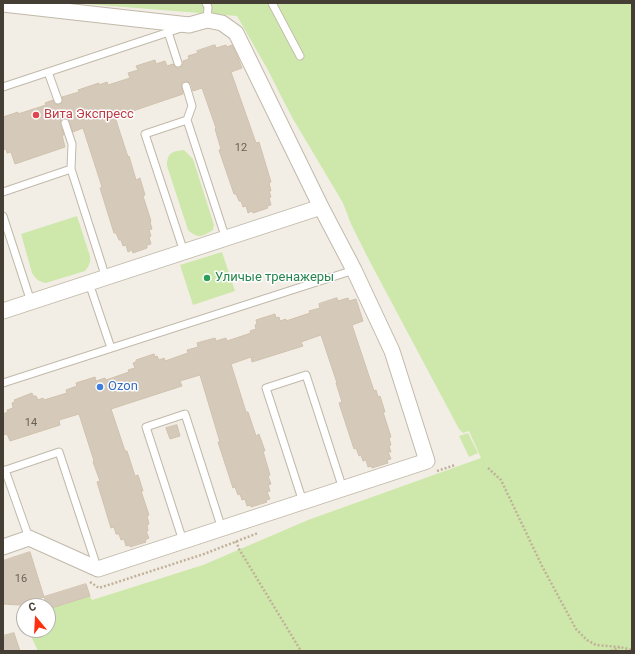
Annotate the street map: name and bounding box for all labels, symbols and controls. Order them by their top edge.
place label: Вита Экспресс [44,107,134,123]
marker: Вита Экспресс [31,110,41,120]
house number: 12 [235,141,247,155]
place label: Уличые тренажеры [215,270,334,286]
marker: Уличые тренажеры [202,273,212,283]
place label: Ozon [108,379,138,395]
marker: Ozon [95,382,105,392]
house number: 14 [25,416,37,430]
house number: 16 [15,572,27,586]
north arrow [16,598,56,638]
text: С [27,600,38,614]

